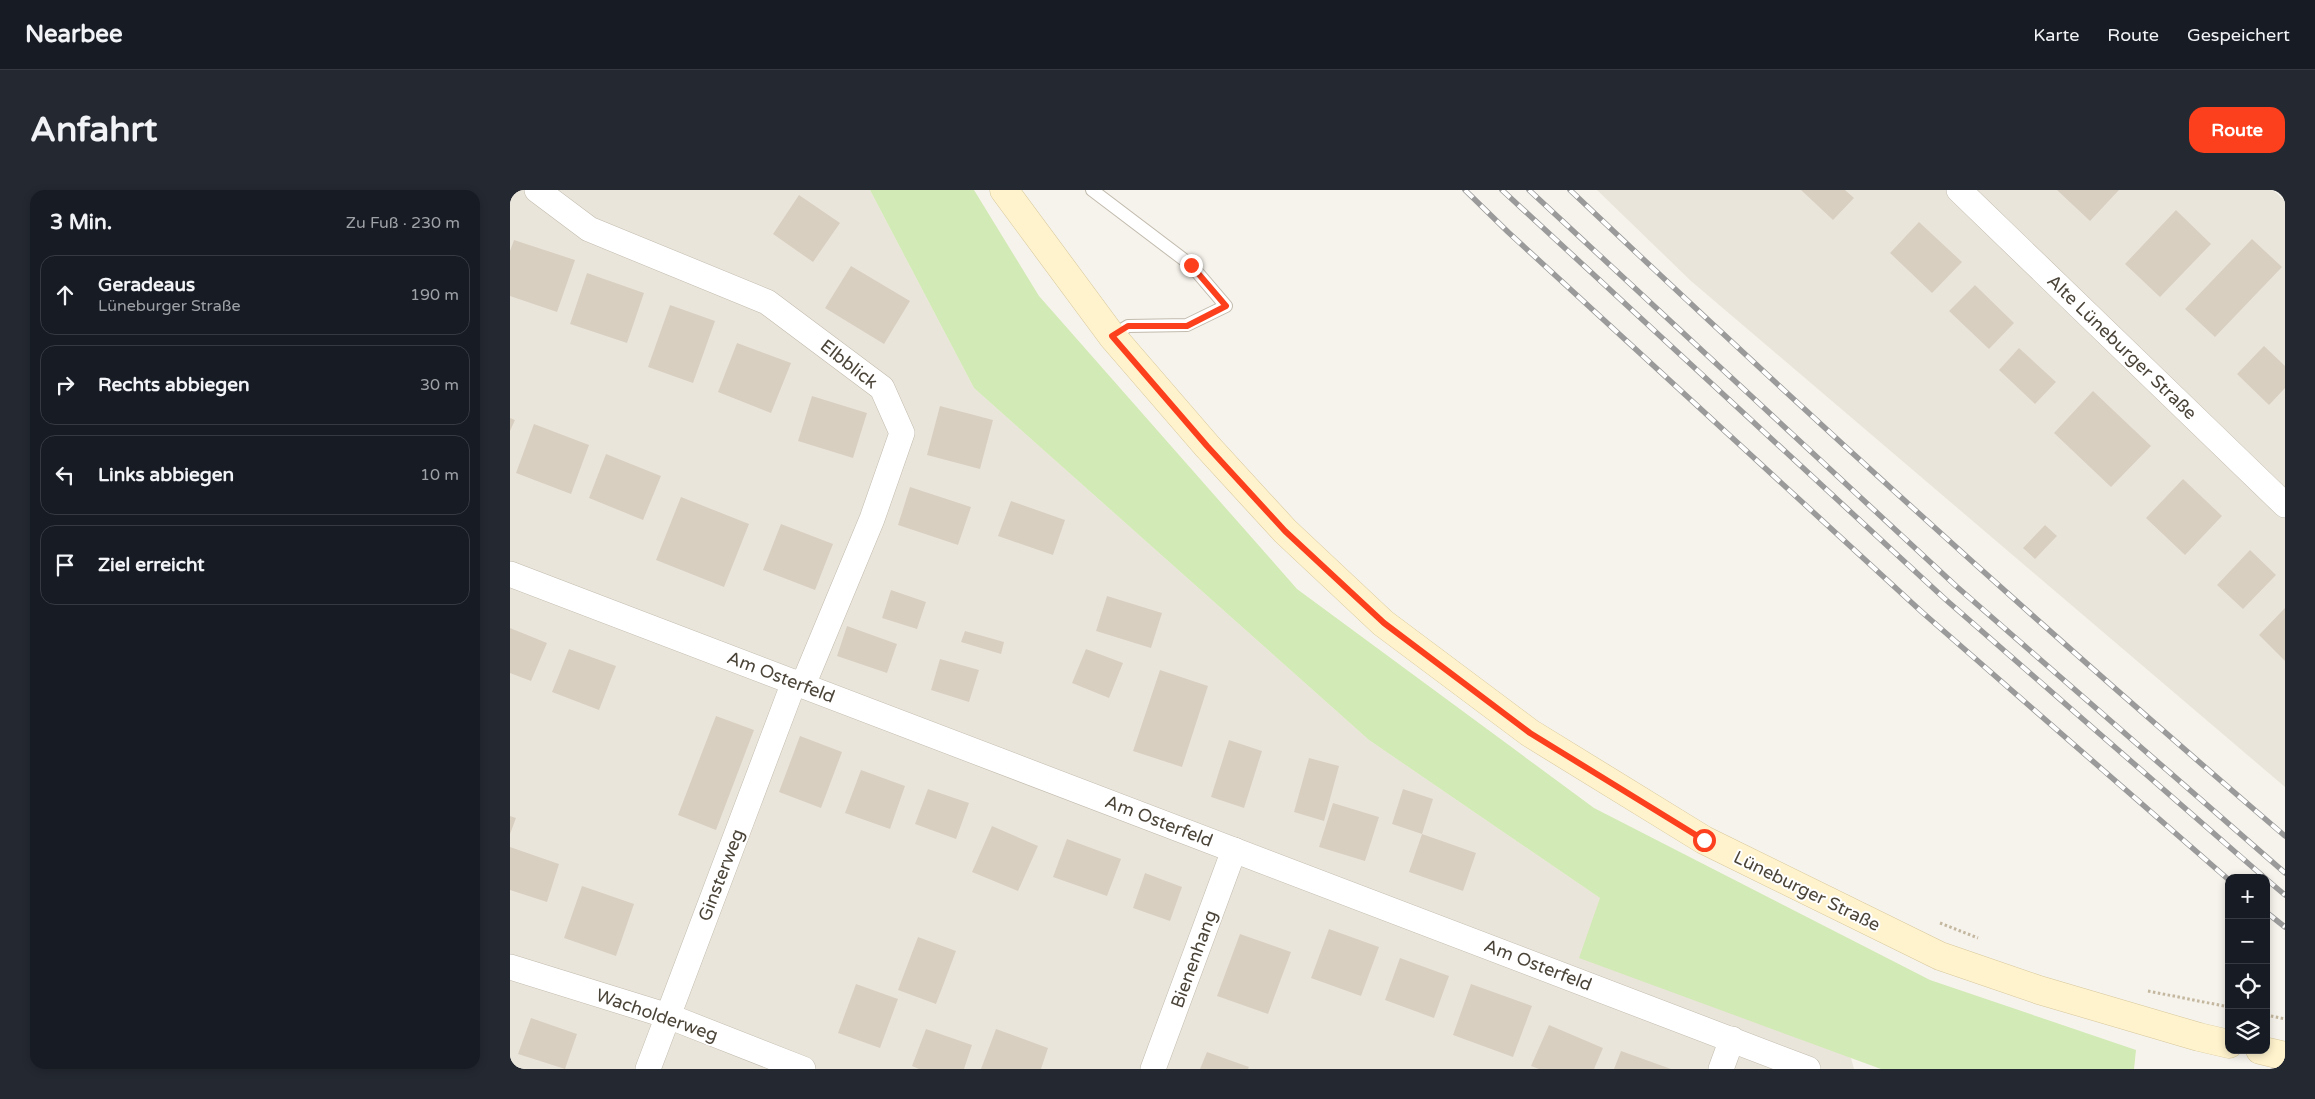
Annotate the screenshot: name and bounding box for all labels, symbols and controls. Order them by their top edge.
text: Nearbee [25,20,123,49]
text: Karte [2033,24,2079,46]
text: Route [2107,24,2159,46]
text: Gespeichert [2187,24,2290,46]
button: Route [2189,107,2285,153]
text: Anfahrt [30,109,157,151]
text: 3 Min. [50,210,112,235]
text: Zu Fuß · 230 m [346,213,460,233]
route end [1180,254,1203,277]
street label: Alte Lüneburger Straße [2043,270,2201,424]
text: Geradeaus [98,274,195,296]
icon: ahead [51,281,79,309]
text: 190 m [410,285,459,305]
text: Lüneburger Straße [98,296,240,316]
street label: Elbblick [816,335,882,393]
icon: right [51,371,79,399]
text: Rechts abbiegen [98,374,250,396]
text: 30 m [420,375,459,395]
icon: left [51,461,79,489]
text: Links abbiegen [98,464,234,486]
text: 10 m [420,465,459,485]
icon: arrive [51,551,79,579]
text: Ziel erreicht [98,554,205,576]
street label: Am Osterfeld [724,646,838,708]
street label: Am Osterfeld [1102,790,1216,852]
street label: Ginsterweg [693,826,749,924]
route start [1693,829,1716,852]
street label: Lüneburger Straße [1730,846,1884,936]
map controls [2225,874,2270,1054]
button: + [2225,874,2270,919]
street label: Bienenhang [1166,907,1222,1011]
button: − [2225,919,2270,964]
street label: Am Osterfeld [1481,934,1595,996]
button: locate [2225,964,2270,1009]
street label: Wacholderweg [593,984,721,1046]
button: layers [2225,1009,2270,1054]

